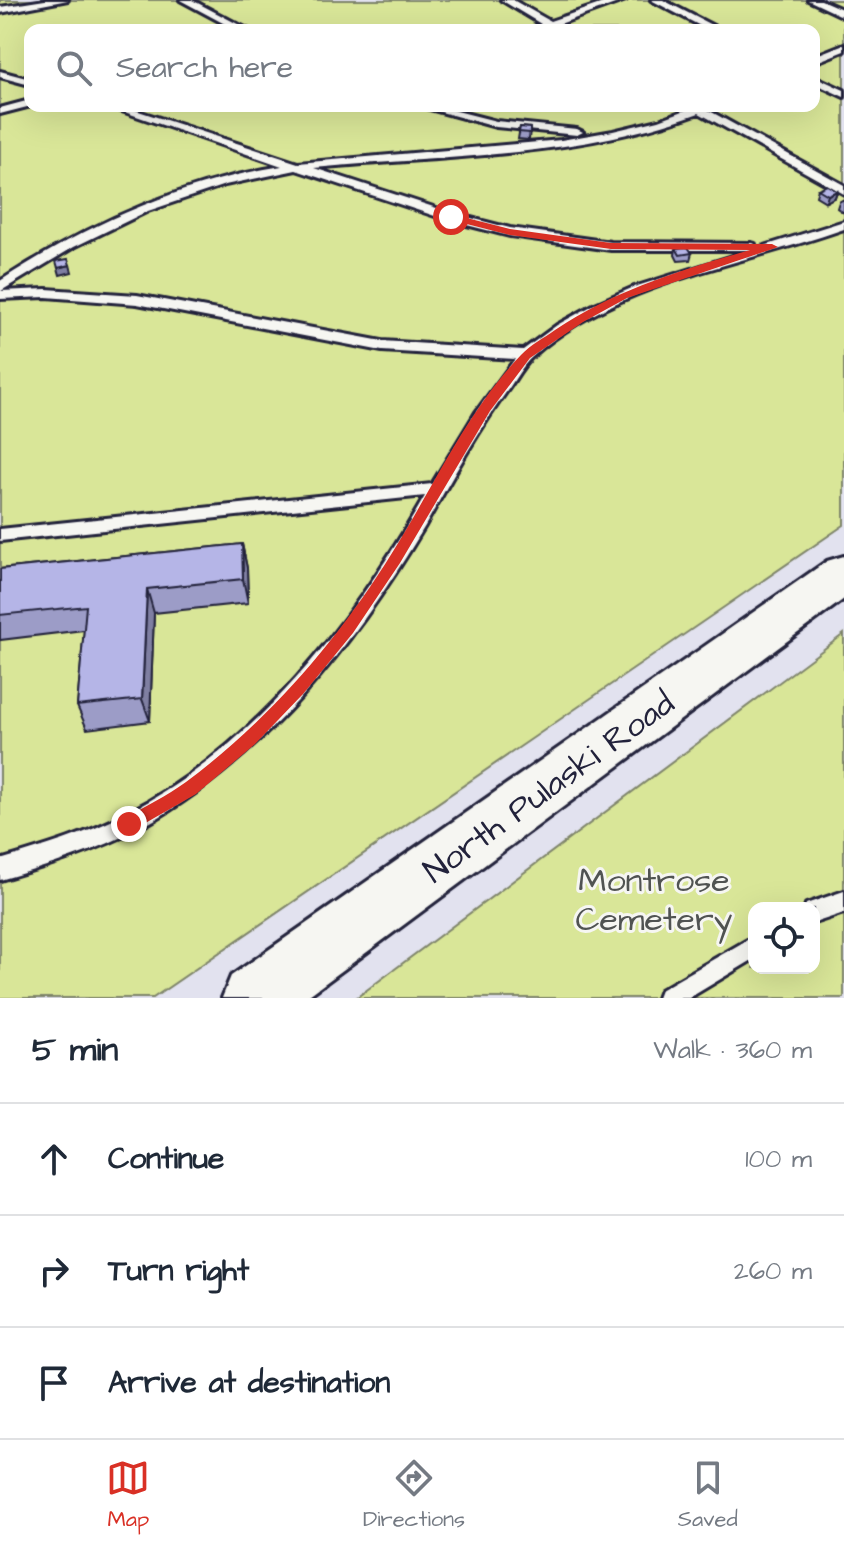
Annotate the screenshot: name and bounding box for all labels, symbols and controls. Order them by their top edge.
search box [24,24,820,112]
icon: search [52,46,96,90]
text: Search here [116,47,293,89]
route start [433,199,469,235]
street label: North Pulaski Road [414,680,685,895]
route end [111,806,147,842]
park label: Montrose Cemetery [576,857,733,944]
map controls [748,902,820,974]
button: locate [748,902,820,974]
text: 5 min [32,1026,118,1074]
text: Walk · 360 m [653,1032,812,1068]
icon: ahead [32,1137,76,1181]
text: Continue [108,1138,224,1180]
text: 100 m [745,1141,812,1177]
icon: right [32,1249,76,1293]
text: Turn right [108,1250,249,1292]
text: 260 m [734,1253,812,1289]
icon: arrive [32,1361,76,1405]
text: Arrive at destination [108,1362,390,1404]
tab: Map [106,1456,150,1535]
tab: Directions [363,1456,465,1535]
tab: Saved [678,1456,738,1535]

